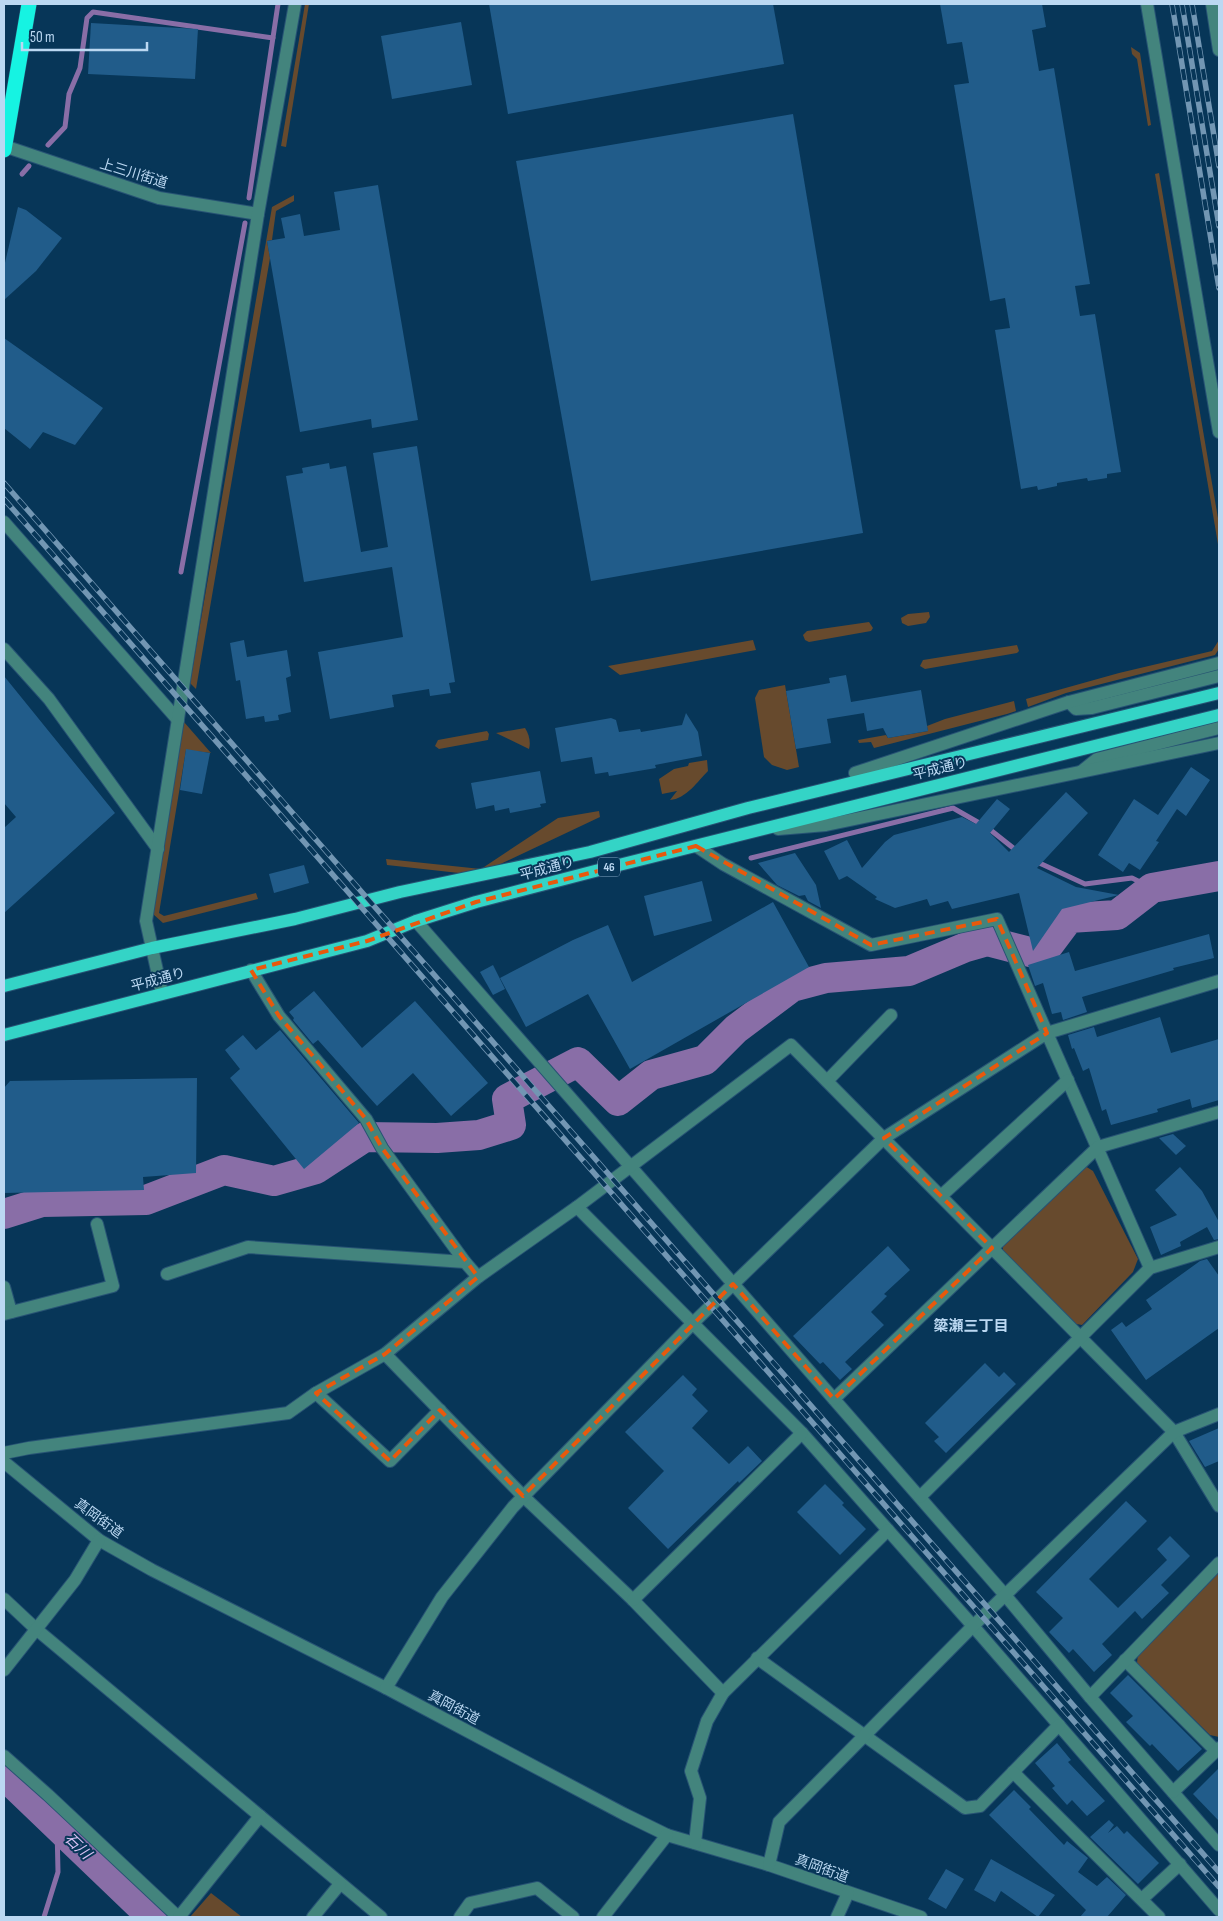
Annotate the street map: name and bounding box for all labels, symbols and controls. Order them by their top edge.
scale bar [22,20,148,52]
text: 50 m [30,28,55,47]
street label: 上三川街道 [98,155,170,192]
street label: 平成通り [911,753,969,784]
street label: 平成通り [518,853,576,884]
road number: 46 [598,858,620,876]
street label: 平成通り [129,964,187,995]
district label: 簗瀬三丁目 [933,1317,1009,1336]
street label: 真岡街道 [71,1495,126,1542]
street label: 真岡街道 [425,1687,482,1728]
water label: 石川 [60,1829,96,1865]
street label: 真岡街道 [793,1851,851,1886]

